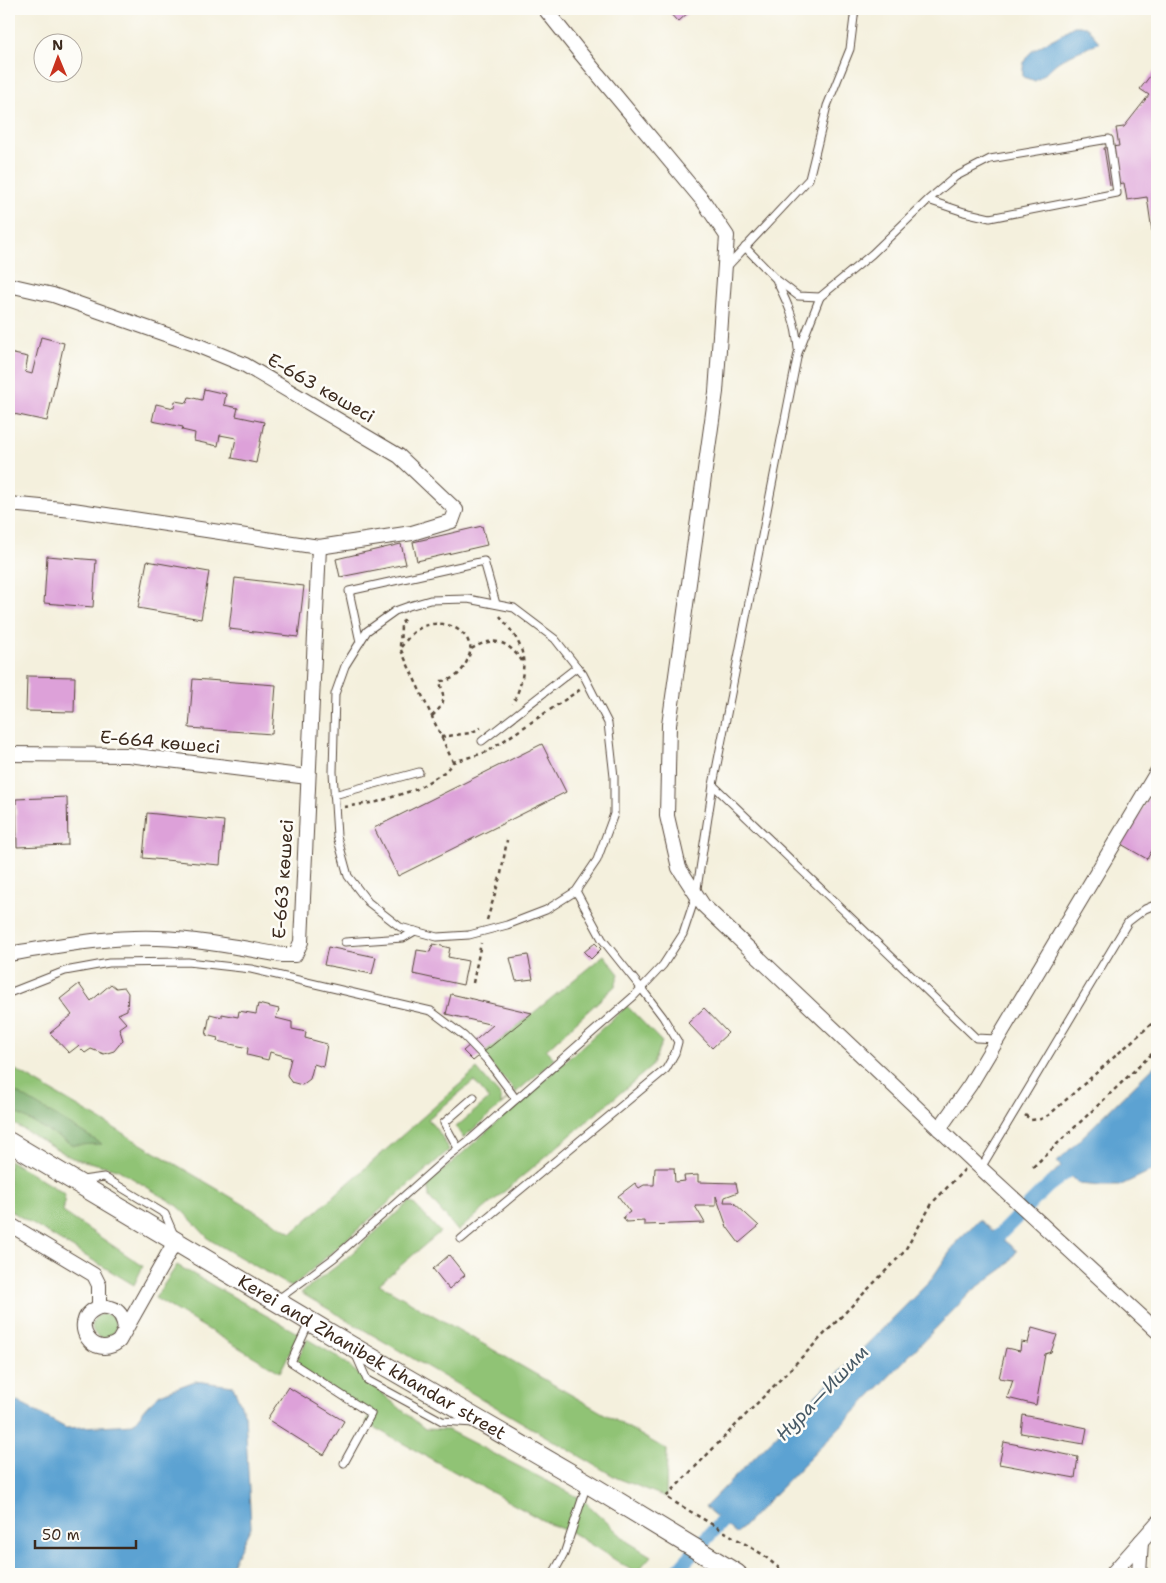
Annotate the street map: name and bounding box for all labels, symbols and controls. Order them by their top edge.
north arrow [32,32,82,82]
text: N [52,36,63,54]
street label: Е-663 көшесі [263,348,379,428]
street label: Е-664 көшесі [99,725,221,759]
street label: Е-663 көшесі [267,818,299,940]
street label: Kerei and Zhanibek khandar street [233,1269,510,1445]
water label: Нура—Ишим [770,1340,874,1446]
scale bar [35,1518,136,1550]
text: 50 m [42,1525,80,1545]

